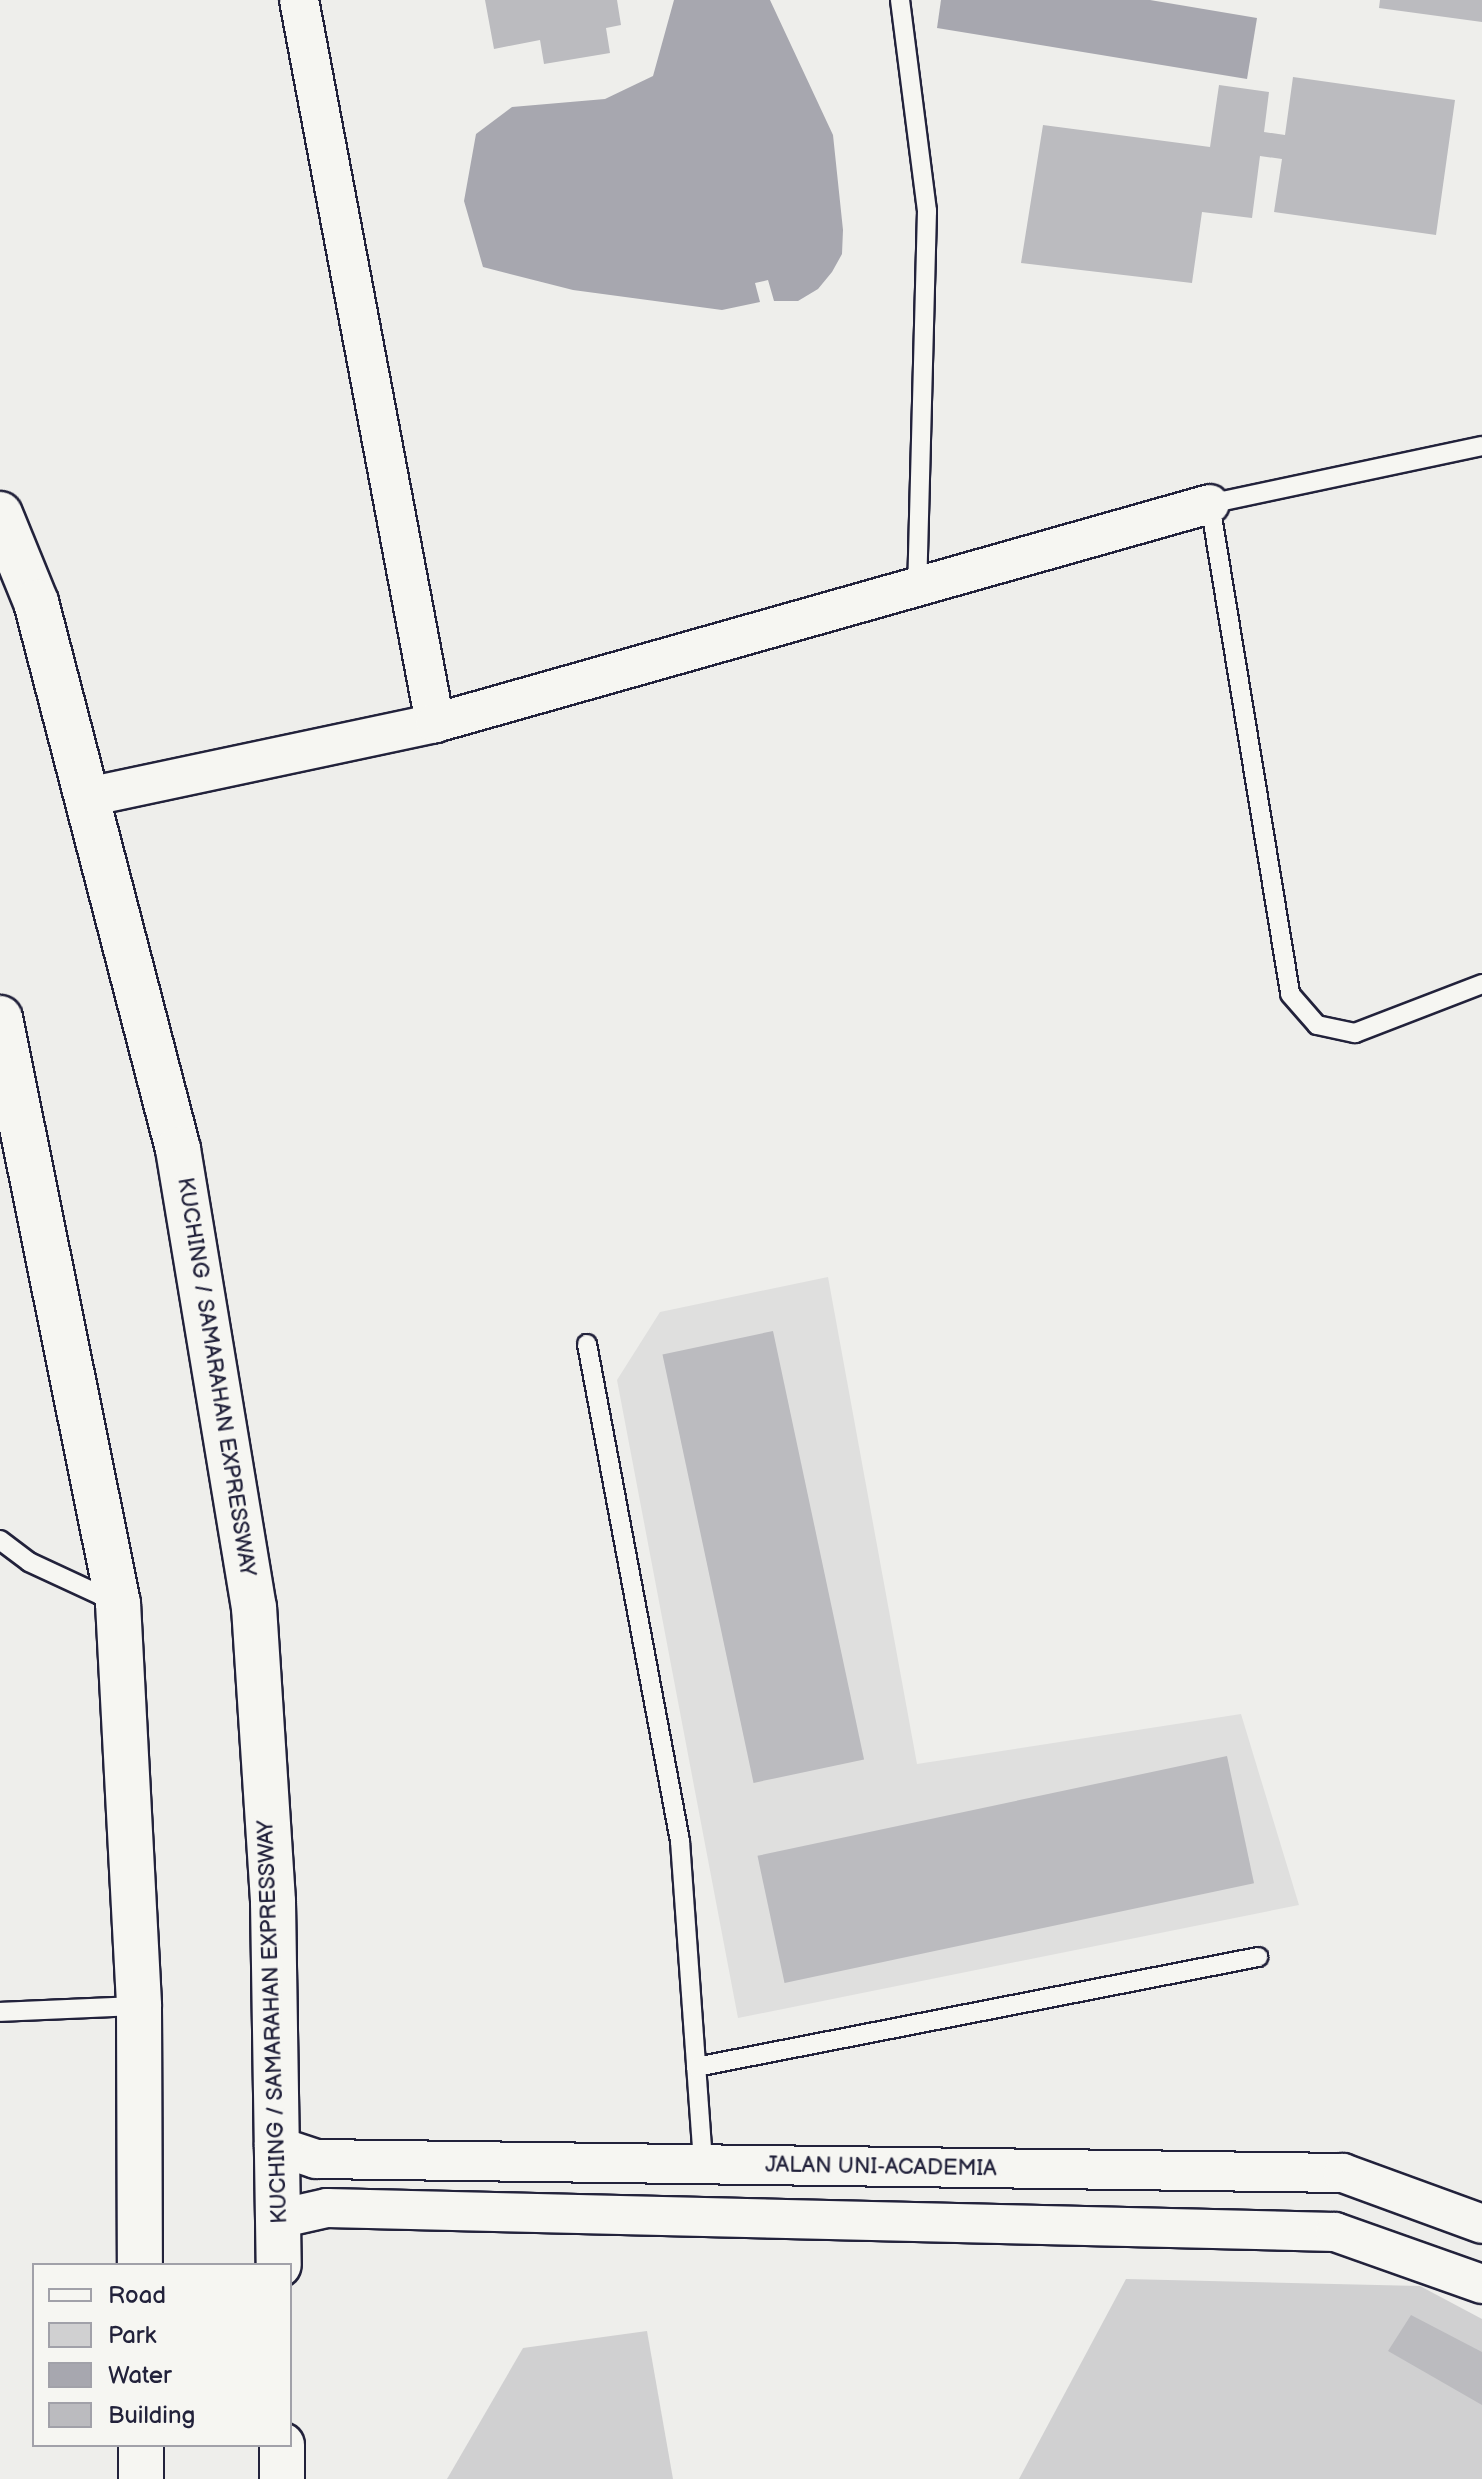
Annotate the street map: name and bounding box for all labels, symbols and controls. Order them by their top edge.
street label: KUCHING / SAMARAHAN EXPRESSWAY [171,1175,261,1579]
street label: KUCHING / SAMARAHAN EXPRESSWAY [253,1820,293,2224]
street label: JALAN UNI-ACADEMIA [765,2152,997,2182]
legend [32,2263,292,2447]
text: Road [108,2281,166,2310]
text: Park [108,2321,156,2350]
text: Water [108,2361,172,2390]
text: Building [108,2401,195,2430]

